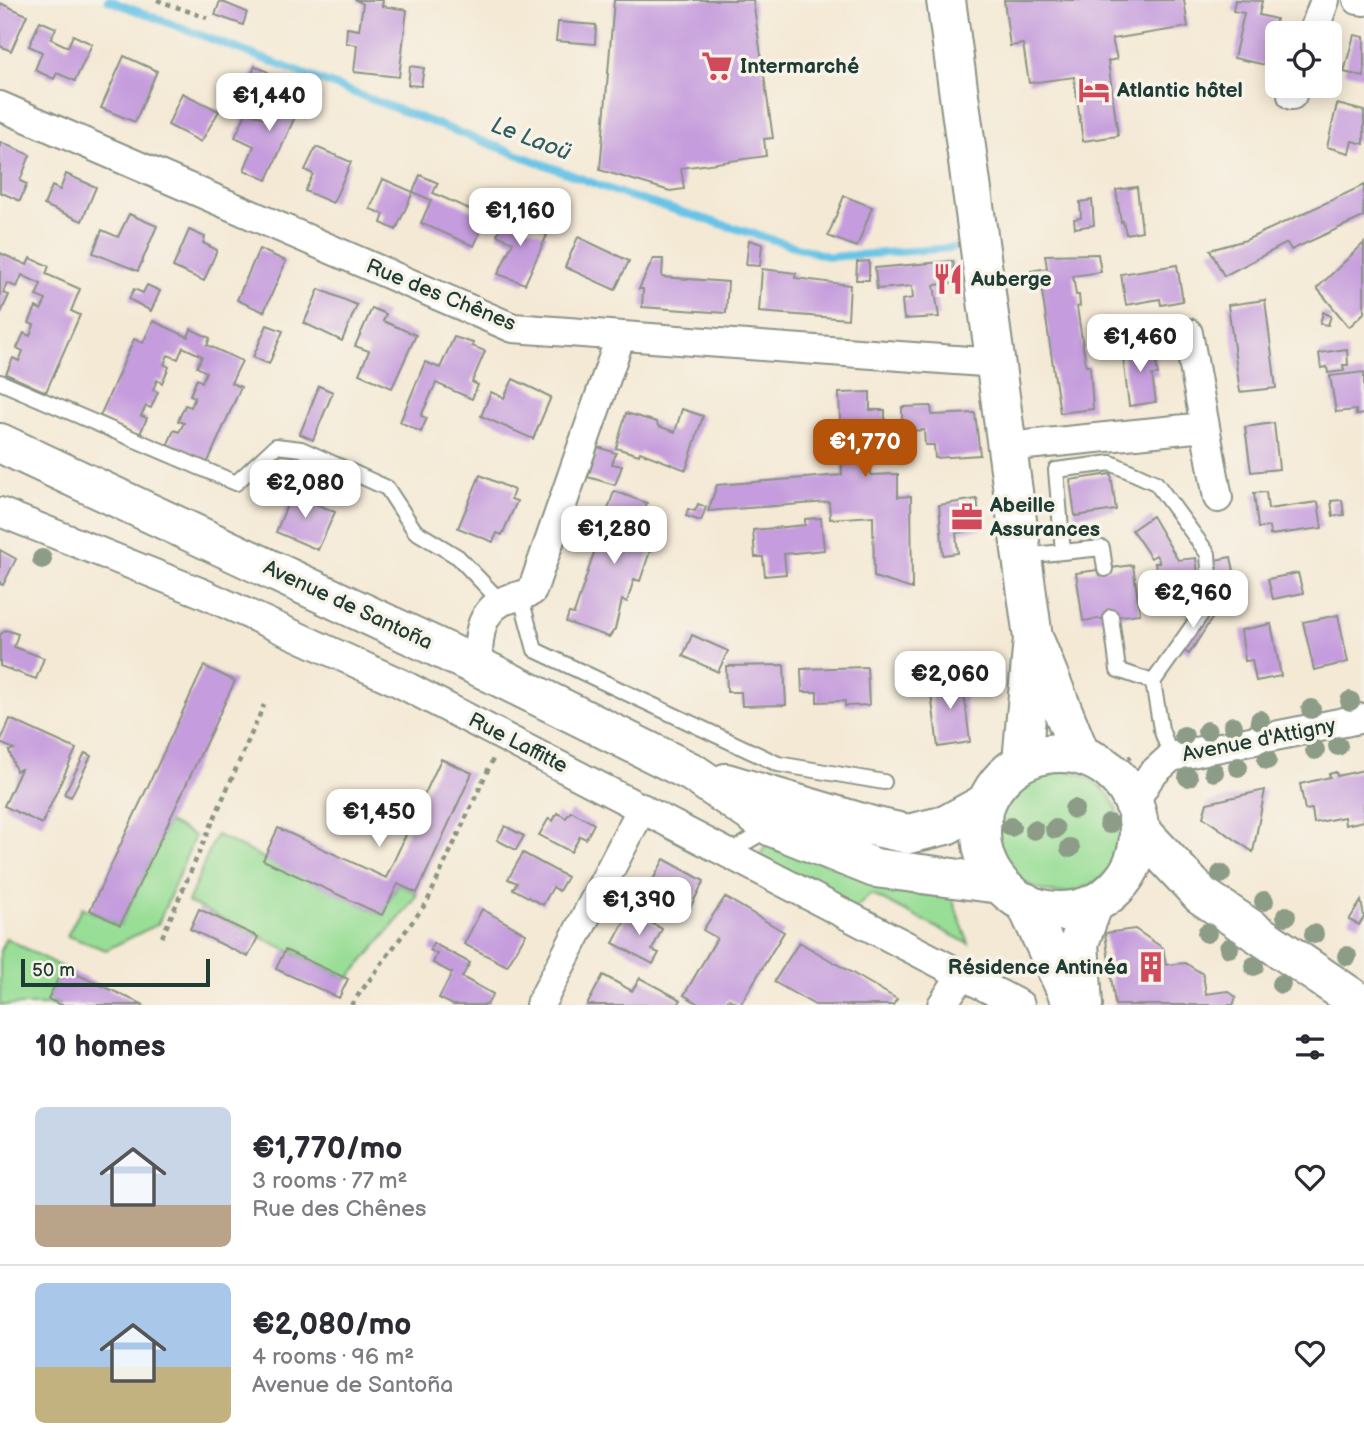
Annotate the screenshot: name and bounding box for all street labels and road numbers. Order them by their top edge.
street label: Rue des Chênes [363,254,519,336]
street label: Avenue de Santoña [259,555,437,655]
street label: Rue Laffitte [464,707,572,779]
street label: Avenue d'Attigny [1180,713,1338,767]

